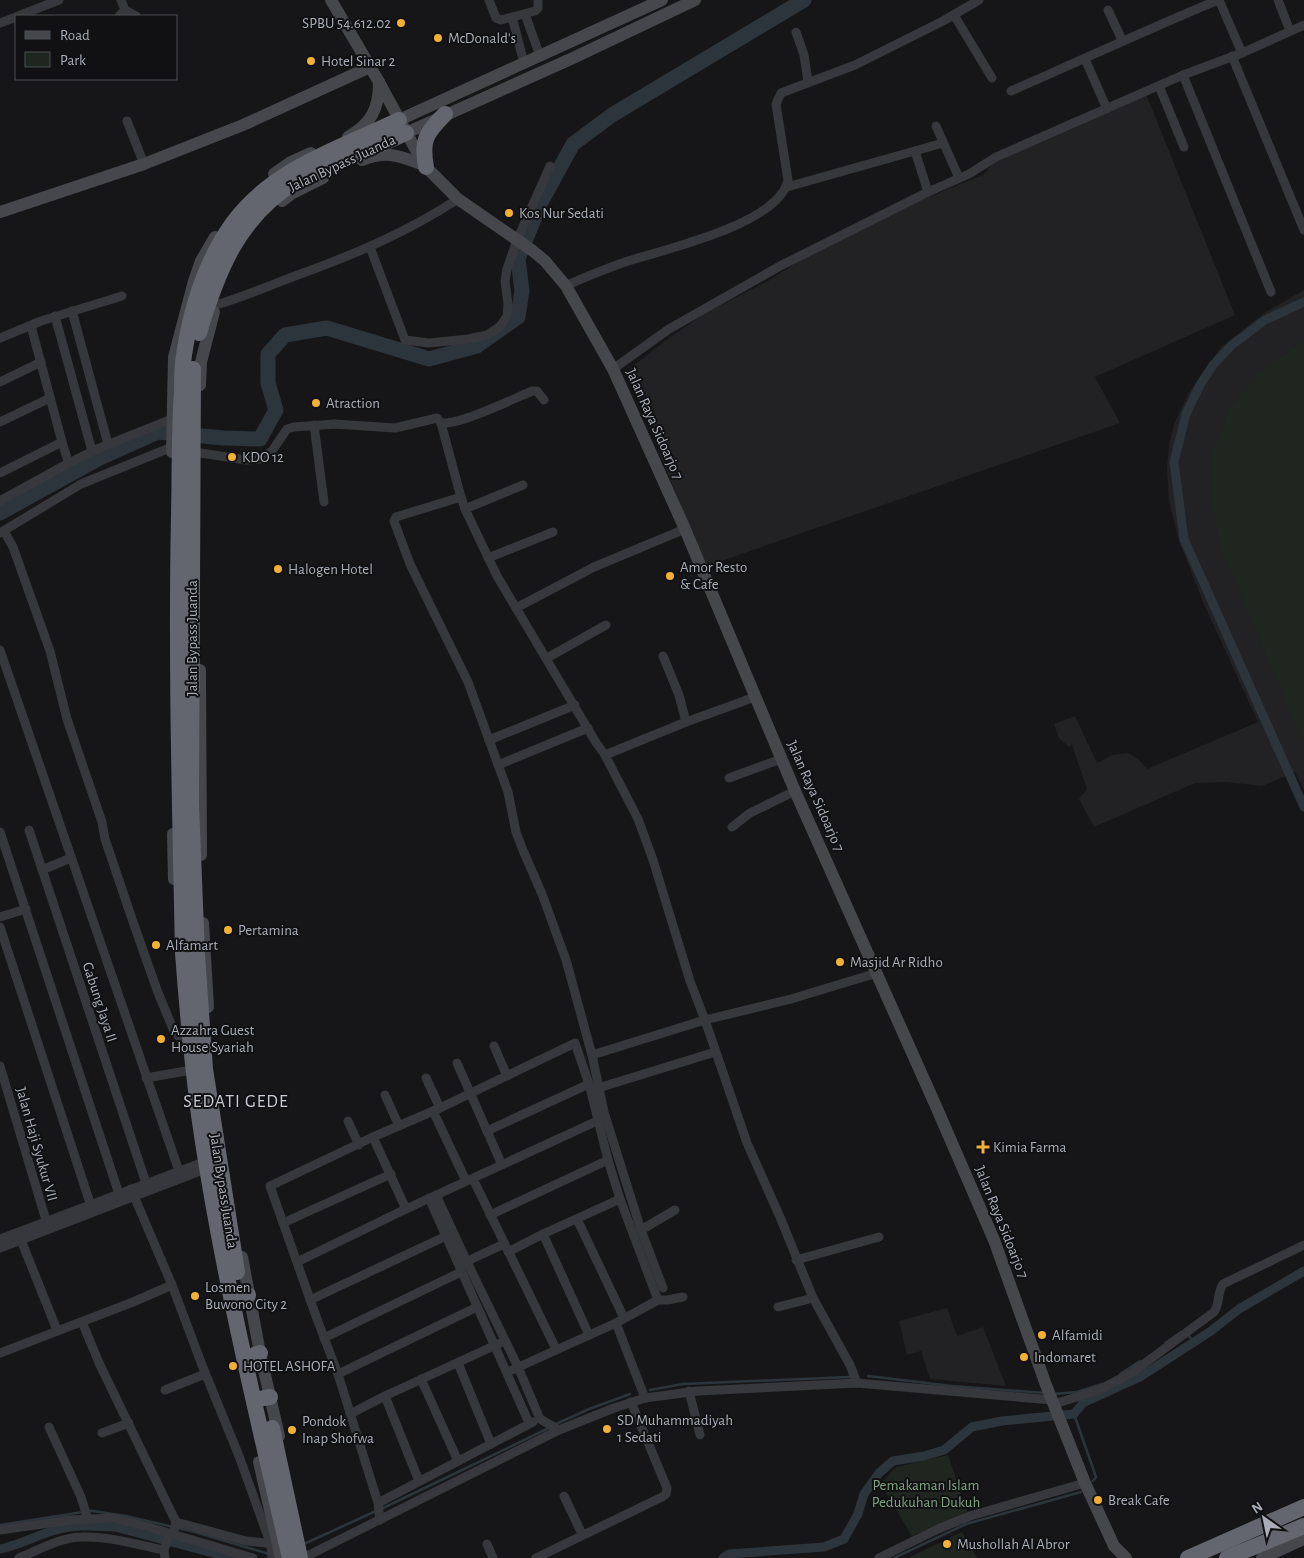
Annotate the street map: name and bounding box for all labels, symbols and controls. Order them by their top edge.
legend [15,15,178,80]
place label: SPBU 54.612.02 [302,16,391,31]
marker: SPBU 54.612.02 [395,17,407,29]
text: Road [60,28,90,43]
place label: McDonald's [448,31,516,46]
marker: McDonald's [432,32,444,44]
text: Park [60,53,86,68]
place label: Hotel Sinar 2 [321,54,396,69]
marker: Hotel Sinar 2 [305,55,317,67]
street label: Jalan Bypass Juanda [286,132,398,195]
place label: Kos Nur Sedati [519,206,604,221]
marker: Kos Nur Sedati [503,207,515,219]
street label: Jalan Raya Sidoarjo 7 [623,366,686,482]
place label: Atraction [326,396,380,411]
marker: Atraction [310,397,322,409]
place label: KDO 12 [242,450,284,465]
marker: KDO 12 [226,451,238,463]
place label: Amor Resto & Cafe [680,560,747,592]
place label: Halogen Hotel [288,562,373,577]
marker: Halogen Hotel [272,563,284,575]
marker: Amor Resto & Cafe [664,570,676,582]
street label: Jalan Bypass Juanda [185,580,200,696]
street label: Jalan Raya Sidoarjo 7 [784,738,847,854]
place label: Pertamina [238,923,299,938]
marker: Pertamina [222,924,234,936]
place label: Alfamart [166,938,218,953]
marker: Alfamart [150,939,162,951]
place label: Masjid Ar Ridho [850,955,943,970]
marker: Masjid Ar Ridho [834,956,846,968]
street label: Gabung Jaya II [80,960,120,1044]
place label: Azzahra Guest House Syariah [171,1023,255,1055]
marker: Azzahra Guest House Syariah [155,1033,167,1045]
street label: Jalan Haji Syukur VII [13,1085,60,1203]
district label: SEDATI GEDE [183,1093,289,1111]
street label: Jalan Bypass Juanda [207,1133,240,1250]
place label: Kimia Farma [993,1140,1067,1155]
marker: Kimia Farma [977,1141,989,1153]
street label: Jalan Raya Sidoarjo 7 [972,1164,1031,1281]
place label: Losmen Buwono City 2 [205,1280,287,1312]
marker: Losmen Buwono City 2 [189,1290,201,1302]
place label: Alfamidi [1052,1328,1103,1343]
marker: Alfamidi [1036,1329,1048,1341]
place label: Indomaret [1034,1350,1096,1365]
marker: Indomaret [1018,1351,1030,1363]
place label: HOTEL ASHOFA [243,1359,336,1374]
marker: HOTEL ASHOFA [227,1360,239,1372]
place label: SD Muhammadiyah 1 Sedati [617,1413,733,1445]
place label: Pondok Inap Shofwa [302,1414,374,1446]
marker: SD Muhammadiyah 1 Sedati [601,1423,613,1435]
marker: Pondok Inap Shofwa [286,1424,298,1436]
park label: Pemakaman Islam Pedukuhan Dukuh [872,1478,980,1510]
place label: Break Cafe [1108,1493,1170,1508]
north arrow [1239,1493,1289,1543]
marker: Break Cafe [1092,1494,1104,1506]
text: N [1250,1499,1265,1516]
place label: Mushollah Al Abror [957,1537,1070,1552]
marker: Mushollah Al Abror [941,1538,953,1550]

